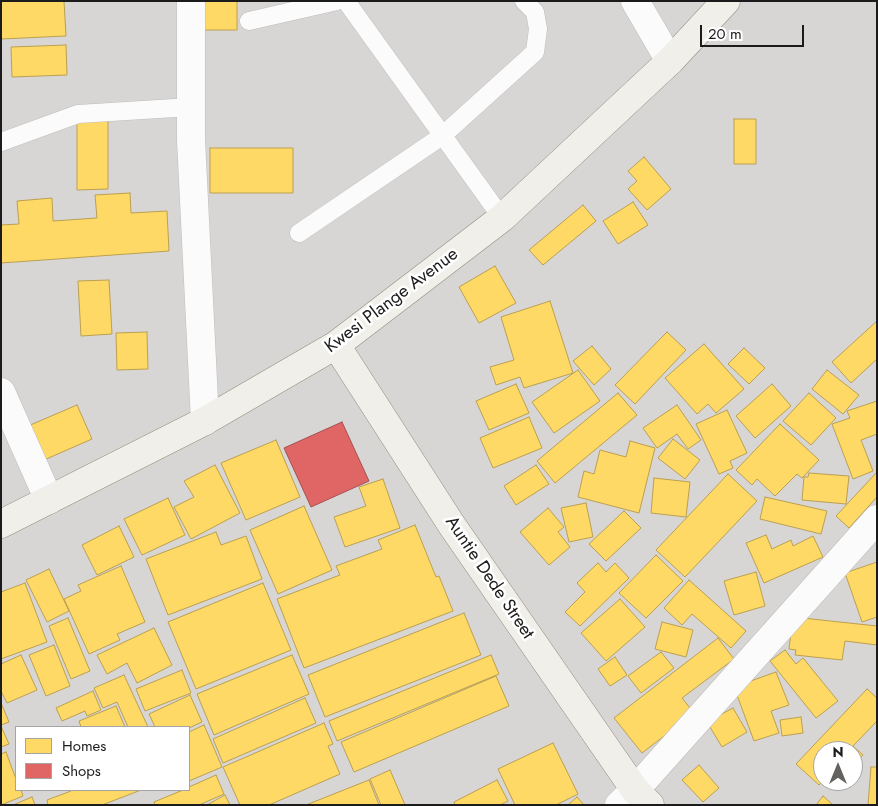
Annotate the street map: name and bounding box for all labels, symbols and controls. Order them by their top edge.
scale bar [703,15,807,47]
text: 20 m [708,23,742,45]
street label: Kwesi Plange Avenue [321,244,463,358]
street label: Auntie Dede Street [440,512,538,644]
legend [15,726,190,791]
text: Homes [62,735,106,757]
north arrow [813,741,863,791]
text: N [832,742,844,762]
text: Shops [62,760,101,782]

